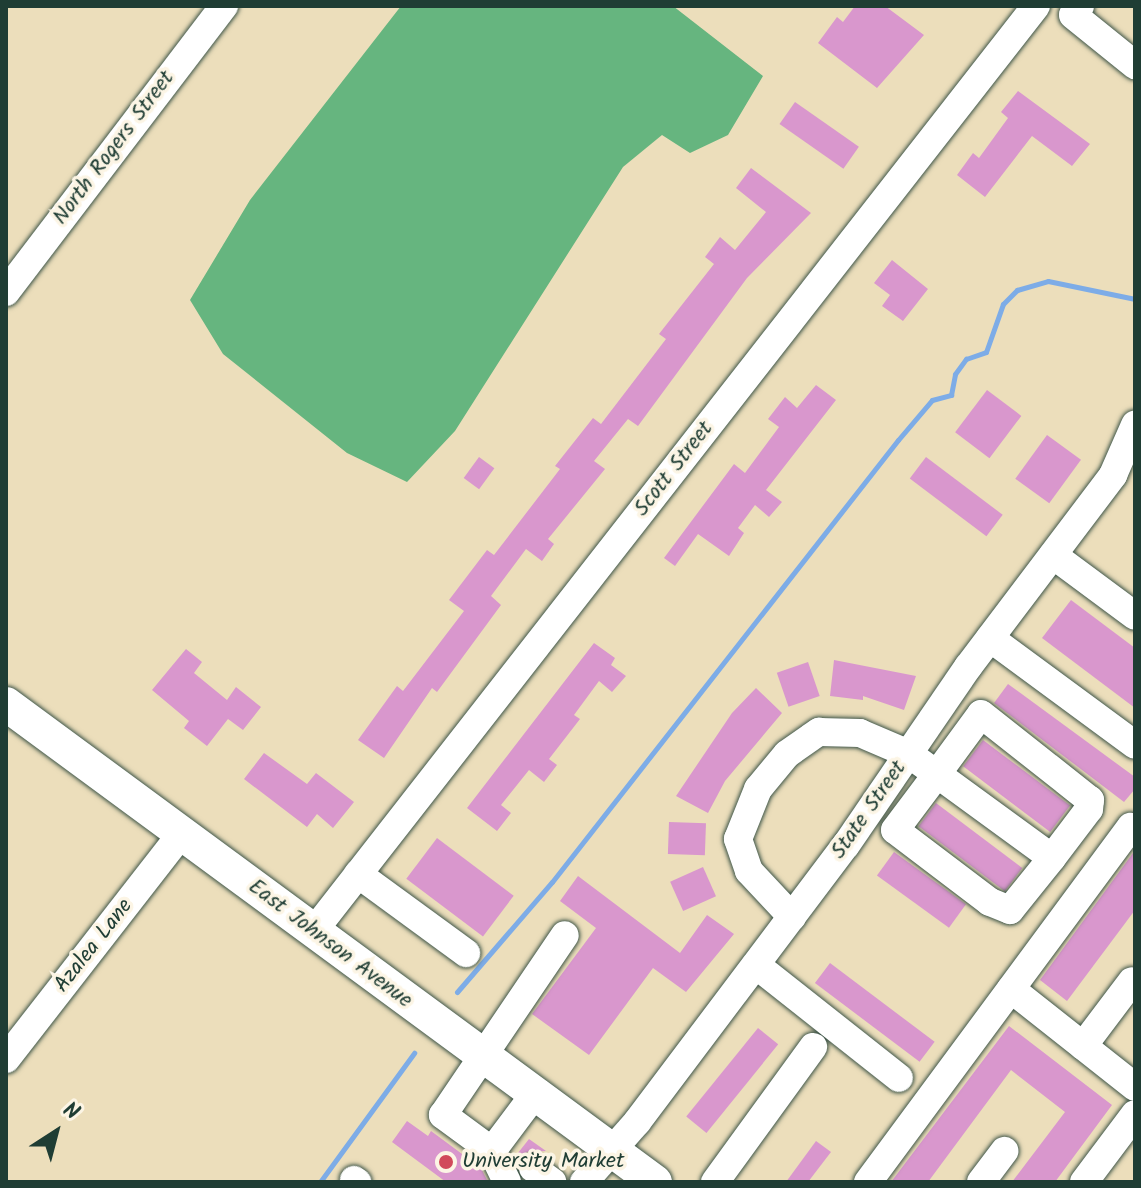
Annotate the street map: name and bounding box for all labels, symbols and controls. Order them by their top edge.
street label: North Rogers Street [48,66,180,230]
street label: Scott Street [629,416,719,522]
street label: State Street [826,756,912,864]
street label: East Johnson Avenue [243,874,417,1014]
street label: Azalea Lane [49,894,139,998]
north arrow [16,1092,96,1172]
text: N [54,1094,86,1130]
place label: University Market [462,1149,625,1175]
marker: University Market [437,1153,455,1171]

